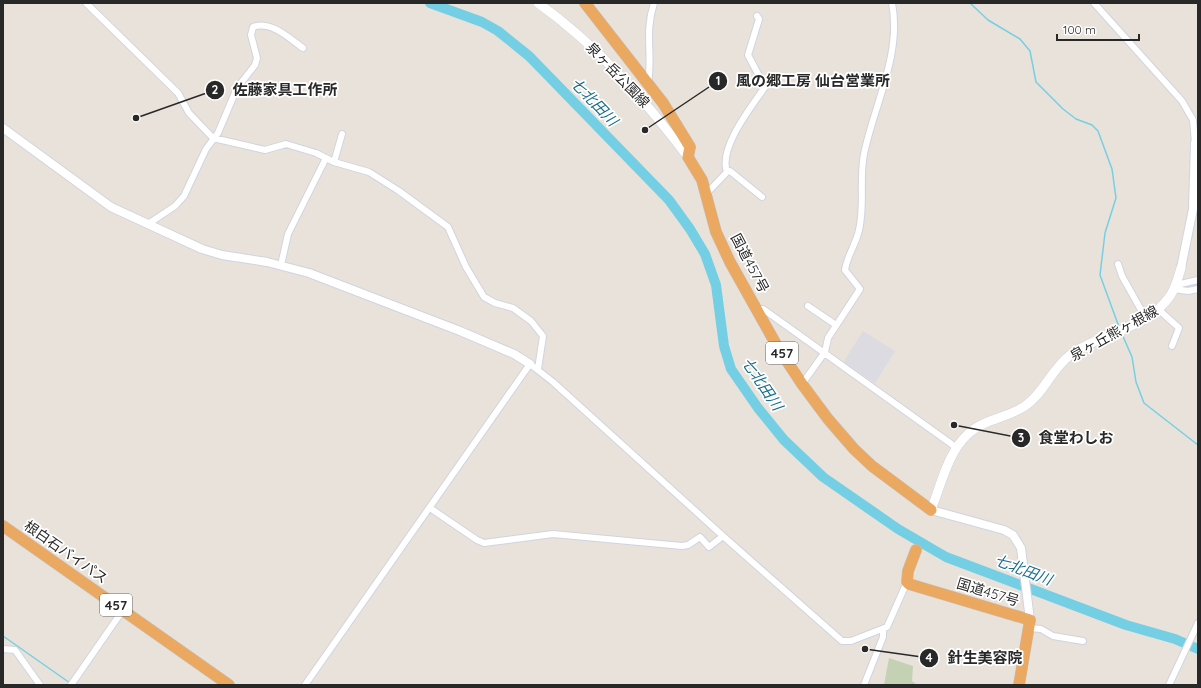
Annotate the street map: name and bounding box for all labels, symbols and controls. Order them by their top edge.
scale bar [1057,16,1139,42]
text: 100 m [1063,22,1096,37]
street label: 泉ヶ岳公園線 [582,39,654,111]
callout: 風の郷工房 仙台営業所 [708,67,898,94]
text: 風の郷工房 仙台営業所 [736,71,890,90]
water label: 七北田川 [567,73,623,131]
text: 1 [716,73,720,88]
callout: 佐藤家具工作所 [205,76,346,103]
text: 佐藤家具工作所 [232,80,338,99]
text: 2 [212,82,219,97]
street label: 国道457号 [727,230,773,296]
street label: 泉ヶ丘熊ヶ根線 [1067,301,1161,365]
road number: 457 [766,342,798,364]
water label: 七北田川 [738,354,788,416]
callout: 食堂わしお [1011,424,1122,451]
text: 食堂わしお [1038,428,1114,447]
text: 3 [1018,430,1024,445]
street label: 根白石バイパス [21,517,111,587]
water label: 七北田川 [992,550,1056,590]
street label: 国道457号 [955,574,1021,610]
road number: 457 [100,594,132,616]
callout: 針生美容院 [919,644,1030,671]
text: 針生美容院 [947,648,1023,667]
text: 4 [925,650,933,665]

